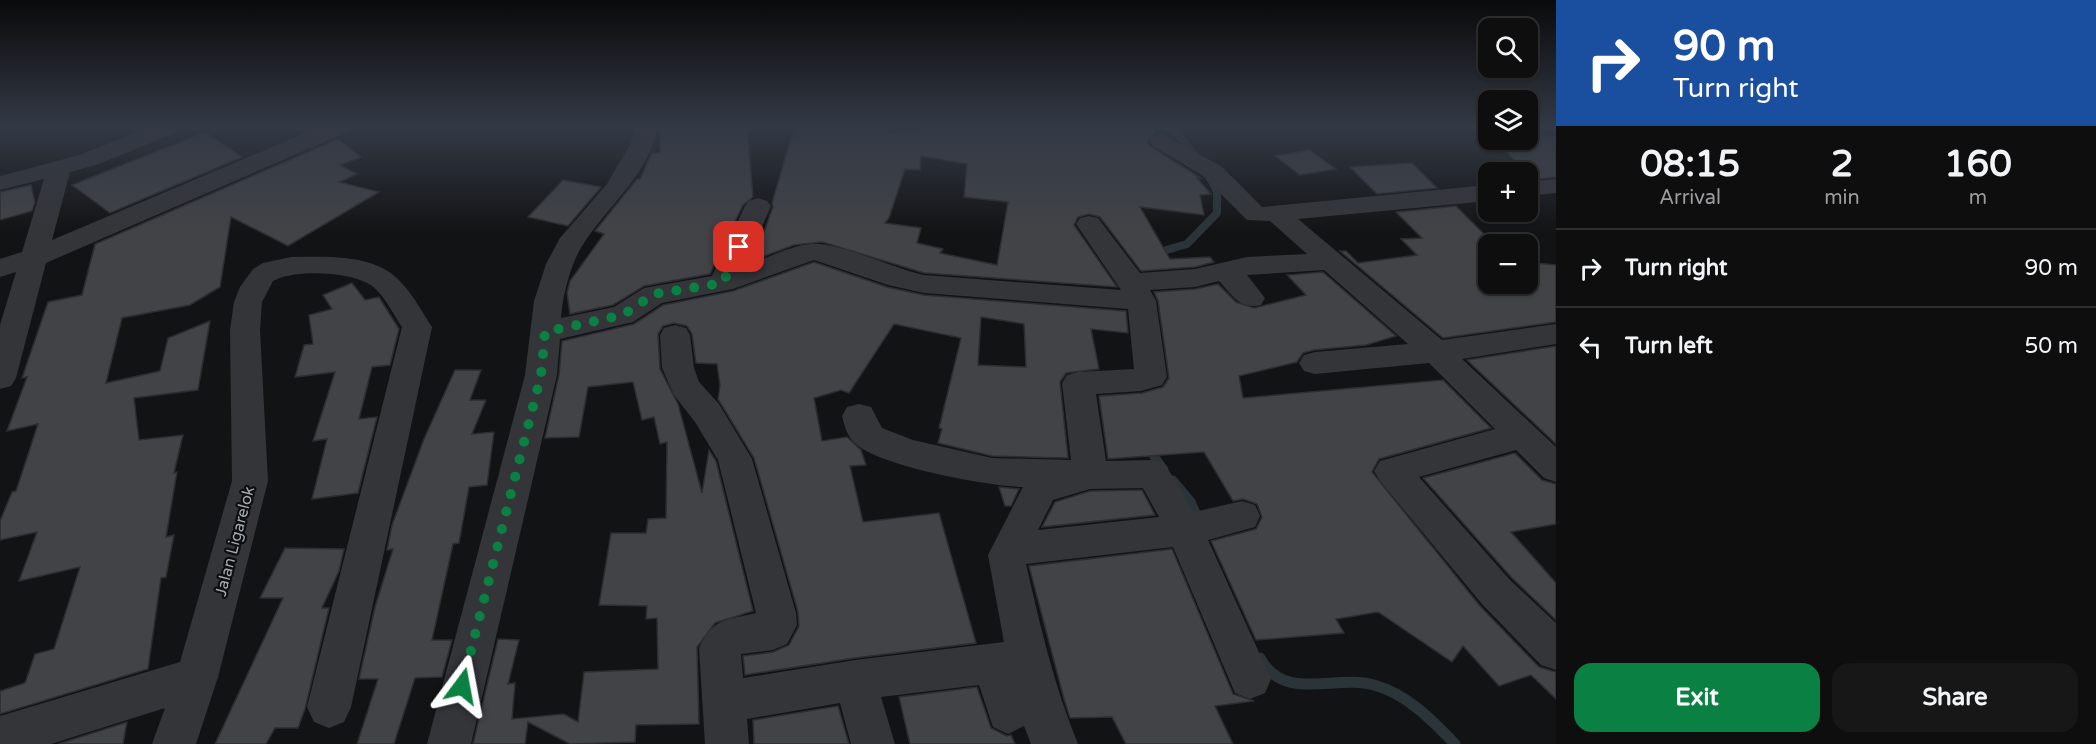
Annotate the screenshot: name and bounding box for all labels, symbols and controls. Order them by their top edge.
map controls [1478,18,1538,294]
button: search [1478,18,1538,78]
text: 90 m [1673,21,1775,72]
icon: right [1574,24,1652,102]
text: Turn right [1673,72,1799,105]
button: layers [1478,90,1538,150]
text: 08:15 [1640,143,1740,186]
text: 2 [1831,143,1853,186]
text: 160 [1944,143,2012,186]
button: + [1478,162,1538,222]
text: Arrival [1659,186,1721,210]
text: min [1824,186,1860,210]
text: m [1969,186,1987,210]
pin [713,221,764,272]
icon: arrive [722,230,755,263]
button: − [1478,234,1538,294]
icon: right [1574,252,1607,285]
text: Turn right [1625,255,1727,281]
text: 90 m [2024,255,2078,281]
icon: left [1574,330,1607,363]
text: Turn left [1625,333,1713,359]
text: 50 m [2024,333,2078,359]
street label: Jalan Ligarelok [211,484,259,598]
position arrow [430,654,494,718]
button: Exit [1574,663,1820,732]
button: Share [1832,663,2078,732]

